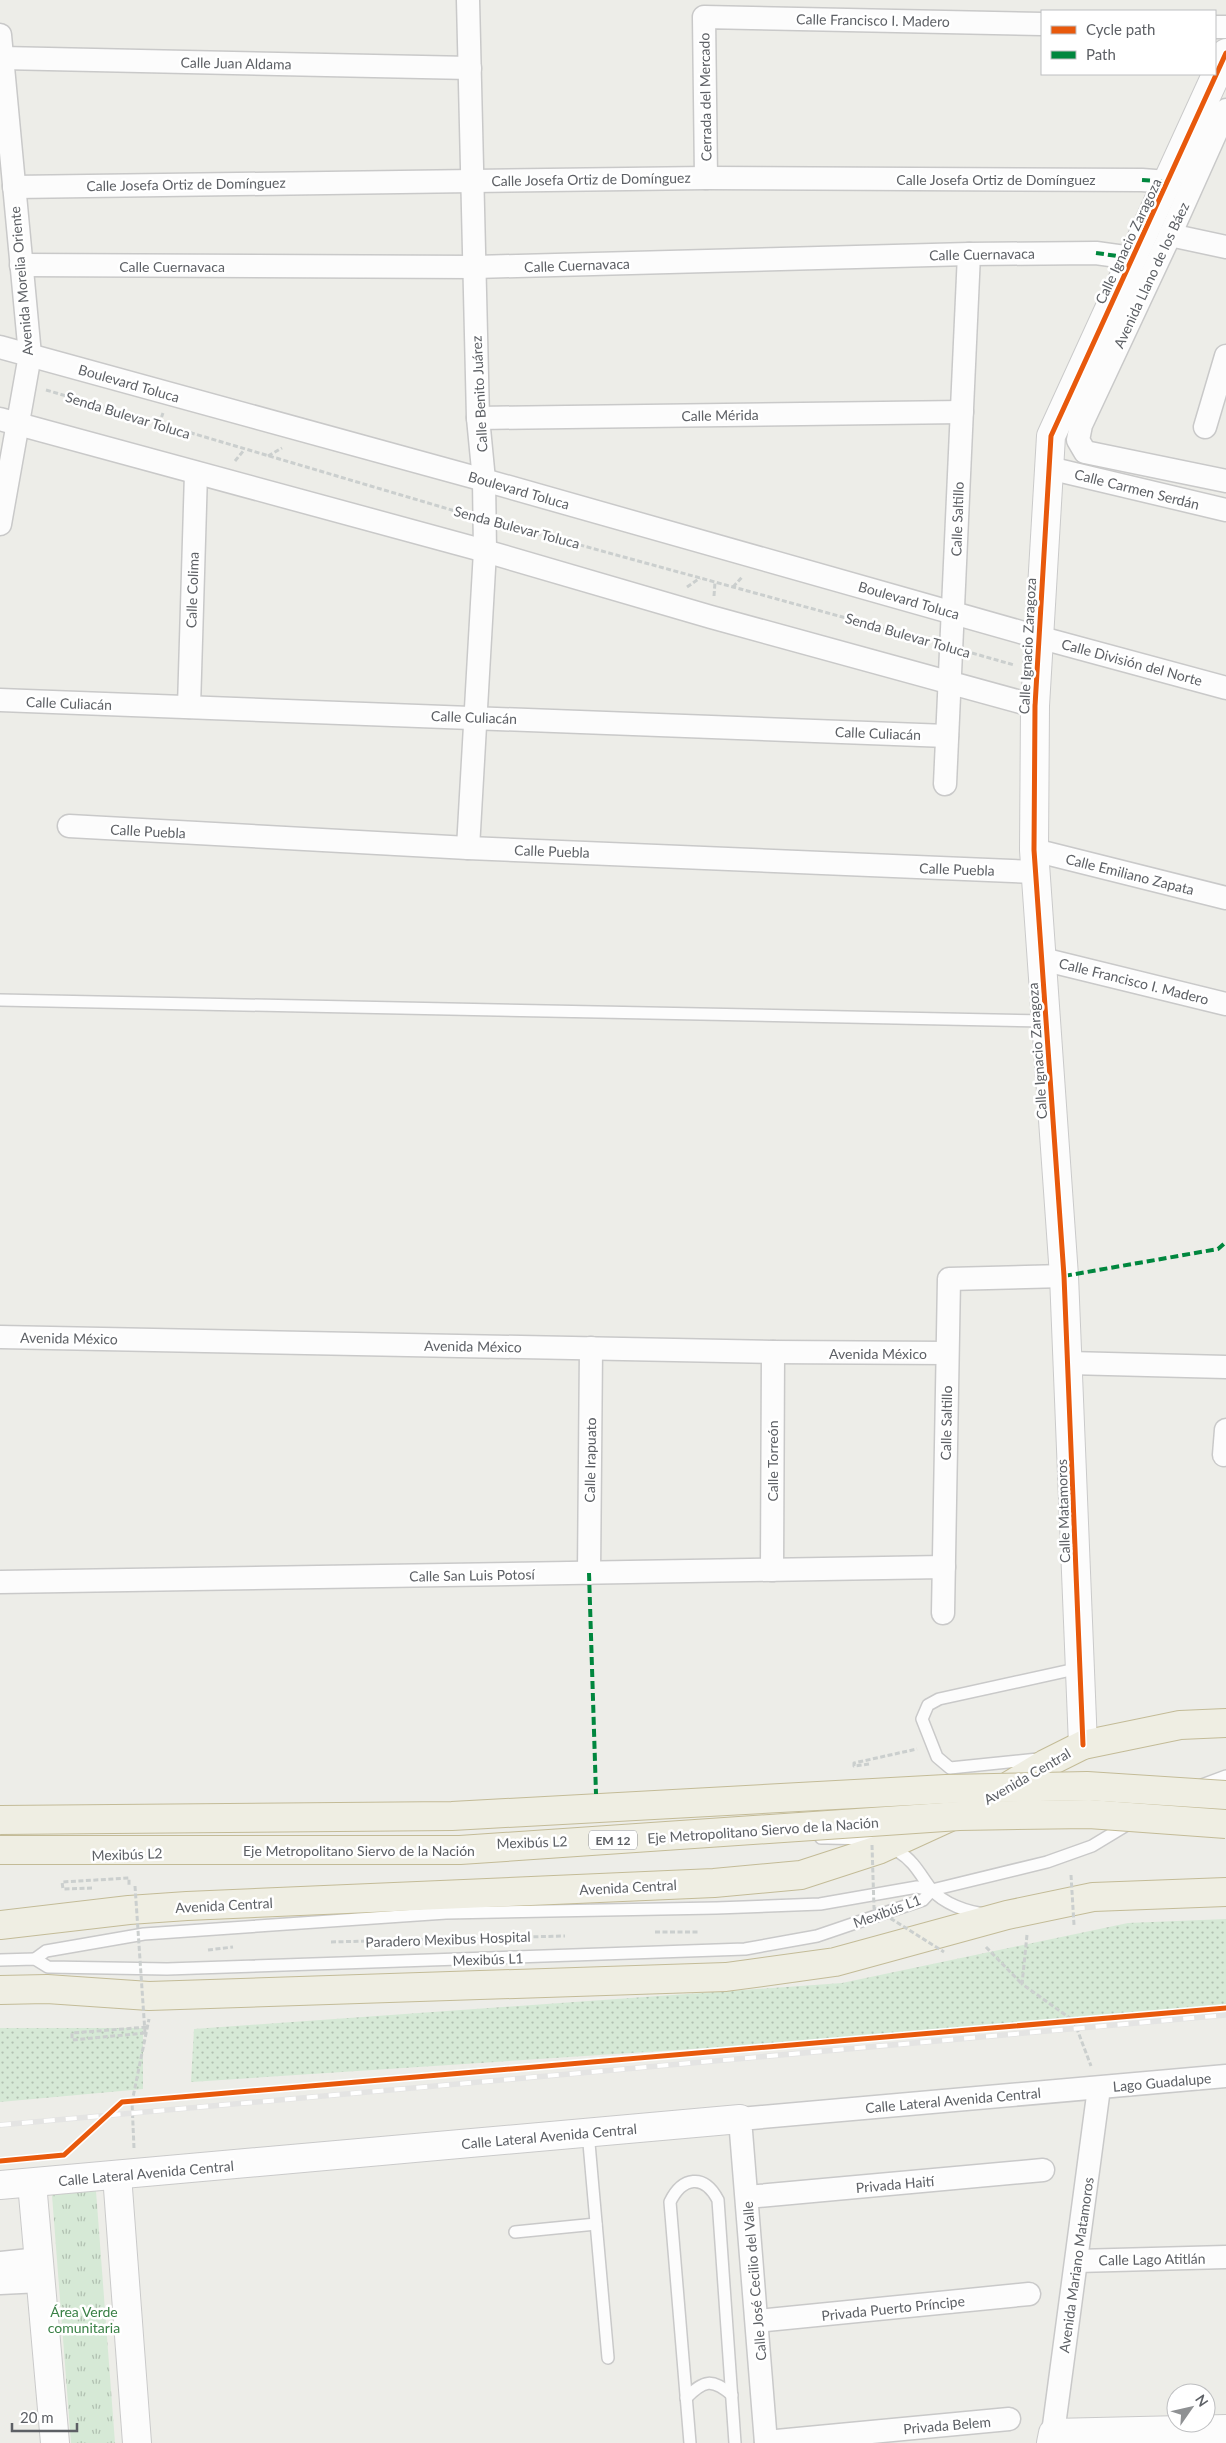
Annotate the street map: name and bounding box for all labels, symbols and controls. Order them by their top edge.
street label: Calle Francisco I. Madero [796,10,950,30]
legend [1041,10,1216,75]
text: Cycle path [1086,20,1155,38]
street label: Cerrada del Mercado [695,33,715,161]
text: Path [1086,45,1116,63]
street label: Calle Juan Aldama [180,54,292,72]
street label: Calle Josefa Ortiz de Domínguez [491,169,691,189]
street label: Calle Josefa Ortiz de Domínguez [896,171,1096,188]
street label: Calle Josefa Ortiz de Domínguez [86,174,286,194]
street label: Calle Ignacio Zaragoza [1091,175,1165,307]
street label: Avenida Llano de los Báez [1110,199,1192,351]
street label: Avenida Morelia Oriente [6,206,36,356]
street label: Calle Cuernavaca [929,245,1035,263]
street label: Calle Cuernavaca [524,255,630,275]
street label: Calle Cuernavaca [119,258,225,275]
street label: Calle Benito Juárez [467,335,491,453]
street label: Boulevard Toluca [77,360,182,406]
street label: Senda Bulevar Toluca [64,388,193,442]
street label: Calle Mérida [681,406,759,424]
street label: Calle Carmen Serdán [1073,465,1201,513]
street label: Boulevard Toluca [467,467,572,513]
street label: Calle Saltillo [947,481,967,557]
street label: Senda Bulevar Toluca [452,502,582,552]
street label: Calle Colima [182,552,202,628]
street label: Boulevard Toluca [857,577,962,623]
street label: Calle Ignacio Zaragoza [1015,577,1039,715]
street label: Senda Bulevar Toluca [843,609,973,661]
street label: Calle División del Norte [1060,635,1204,689]
street label: Calle Culiacán [26,693,112,713]
street label: Calle Culiacán [431,707,517,727]
street label: Calle Culiacán [835,723,921,743]
street label: Calle Puebla [110,821,186,841]
street label: Calle Puebla [514,841,590,861]
street label: Calle Emiliano Zapata [1064,850,1196,898]
street label: Calle Puebla [919,859,995,879]
street label: Calle Francisco I. Madero [1057,954,1211,1008]
street label: Calle Ignacio Zaragoza [1024,982,1050,1120]
street label: Avenida México [20,1329,118,1347]
street label: Avenida México [424,1337,522,1355]
street label: Avenida México [829,1345,927,1362]
street label: Calle Saltillo [937,1385,955,1461]
street label: Calle Irapuato [581,1417,599,1503]
street label: Calle Torreón [764,1420,781,1502]
street label: Calle Matamoros [1053,1459,1073,1563]
street label: Calle San Luis Potosí [409,1565,536,1585]
street label: Avenida Central [981,1744,1073,1808]
street label: Eje Metropolitano Siervo de la Nación [647,1813,879,1847]
road number: EM 12 [589,1830,637,1850]
street label: Mexibús L2 [496,1832,568,1852]
street label: Eje Metropolitano Siervo de la Nación [243,1842,475,1859]
street label: Mexibús L2 [91,1844,163,1864]
street label: Avenida Central [579,1876,677,1898]
street label: Mexibús L1 [851,1891,923,1931]
street label: Avenida Central [175,1894,273,1916]
street label: Paradero Mexibus Hospital [365,1928,531,1950]
street label: Mexibús L1 [452,1949,524,1969]
street label: Lago Guadalupe [1112,2069,1212,2095]
street label: Calle Lateral Avenida Central [865,2084,1041,2116]
street label: Calle Lateral Avenida Central [461,2120,637,2152]
street label: Calle Lateral Avenida Central [58,2157,234,2189]
street label: Privada Haití [855,2172,936,2196]
street label: Avenida Mariano Matamoros [1055,2176,1097,2354]
street label: Calle José Cecilio del Valle [739,2201,769,2361]
street label: Calle Lago Atitlán [1098,2250,1206,2268]
street label: Privada Puerto Príncipe [820,2292,966,2324]
park label: Área Verde comunitaria [48,2303,120,2336]
north arrow [1166,2383,1216,2433]
text: N [1192,2391,1212,2410]
scale bar [12,2400,78,2432]
text: 20 m [20,2408,54,2426]
street label: Privada Belem [903,2413,991,2437]

